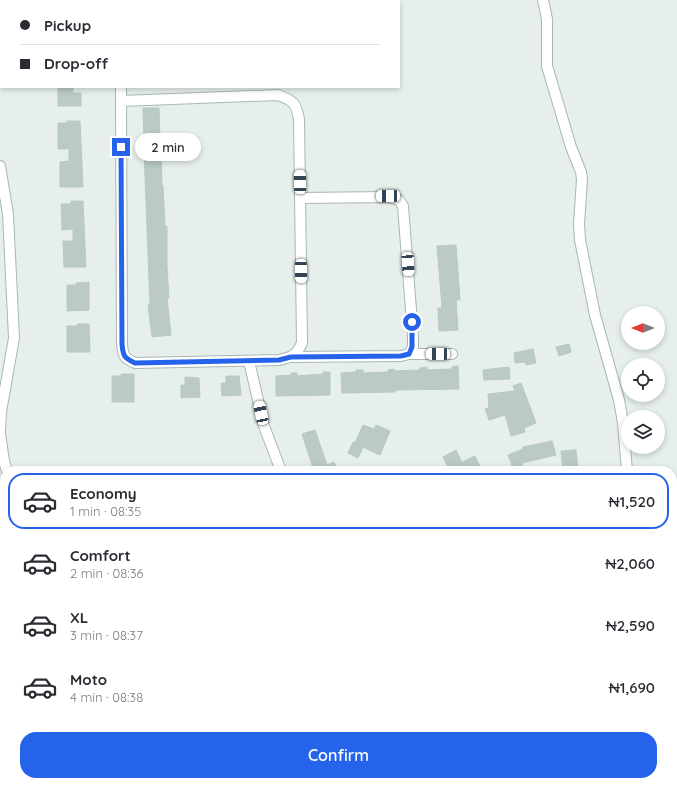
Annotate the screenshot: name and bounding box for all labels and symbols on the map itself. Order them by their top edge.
callout: 2 min [135,133,201,161]
route end [112,138,130,156]
car [294,170,306,194]
car [376,190,400,202]
car [401,252,415,276]
car [295,259,307,283]
north arrow [621,306,665,350]
route start [403,313,421,331]
car [426,348,450,360]
car [253,400,269,426]

